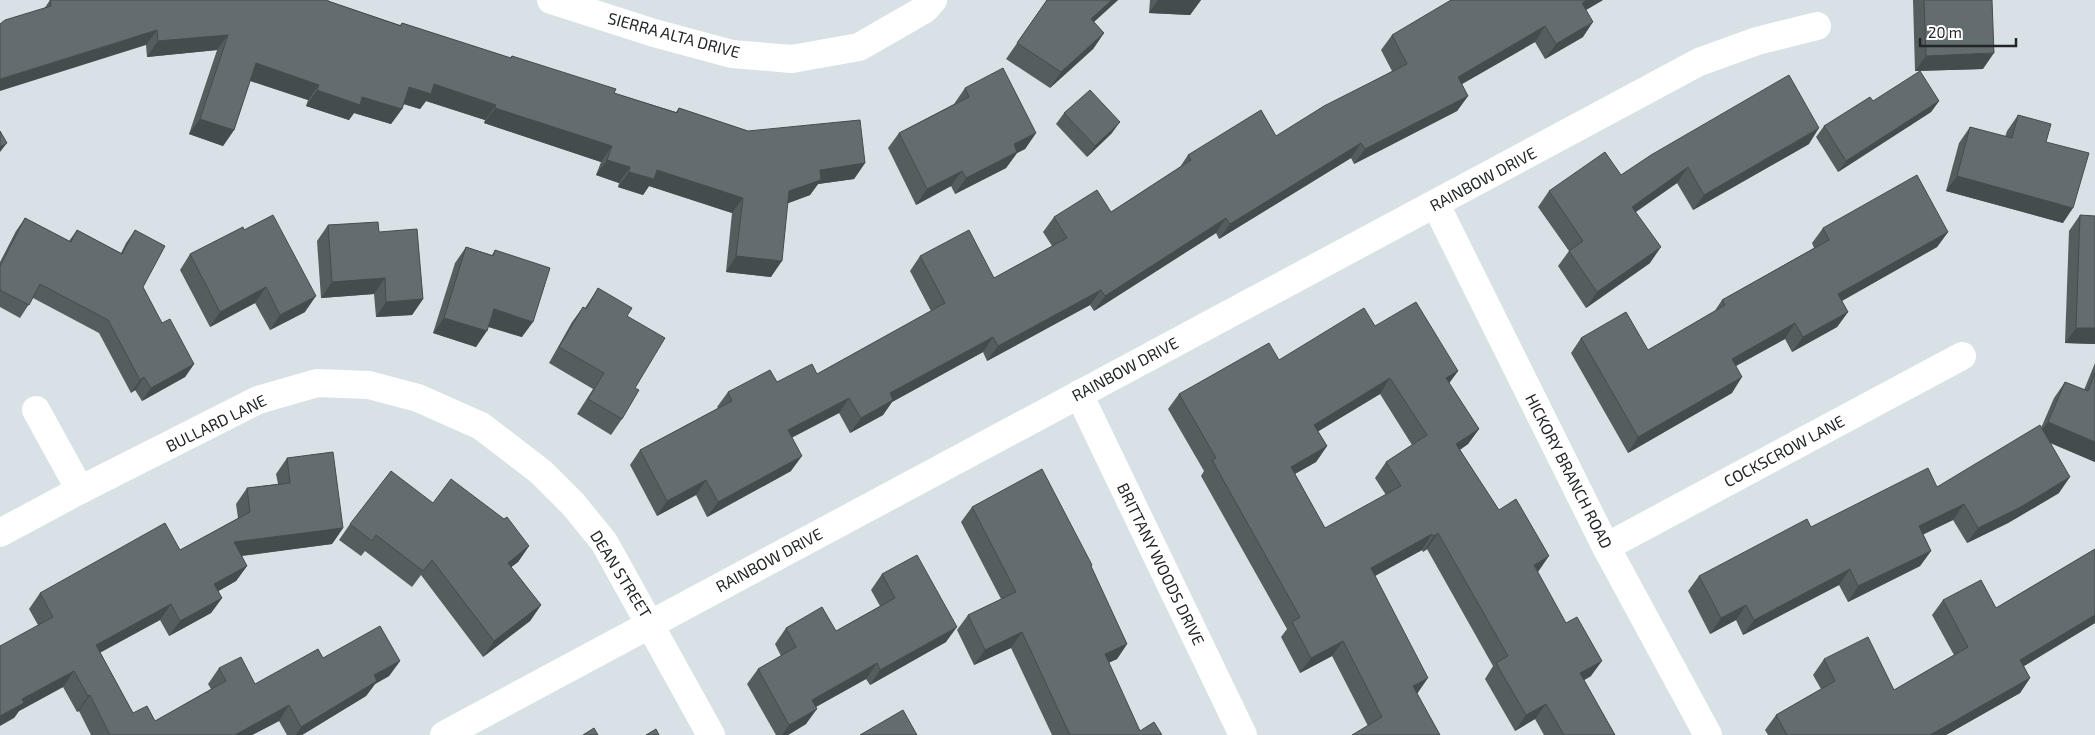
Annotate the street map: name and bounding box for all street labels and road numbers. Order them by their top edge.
street label: SIERRA ALTA DRIVE [606,8,742,61]
street label: RAINBOW DRIVE [1426,142,1539,215]
street label: RAINBOW DRIVE [1068,332,1181,405]
street label: BULLARD LANE [162,390,269,455]
street label: HICKORY BRANCH ROAD [1522,390,1617,551]
street label: COCKSCROW LANE [1720,411,1847,490]
street label: BRITTANY WOODS DRIVE [1114,480,1209,648]
street label: RAINBOW DRIVE [712,523,825,596]
street label: DEAN STREET [587,526,656,621]

